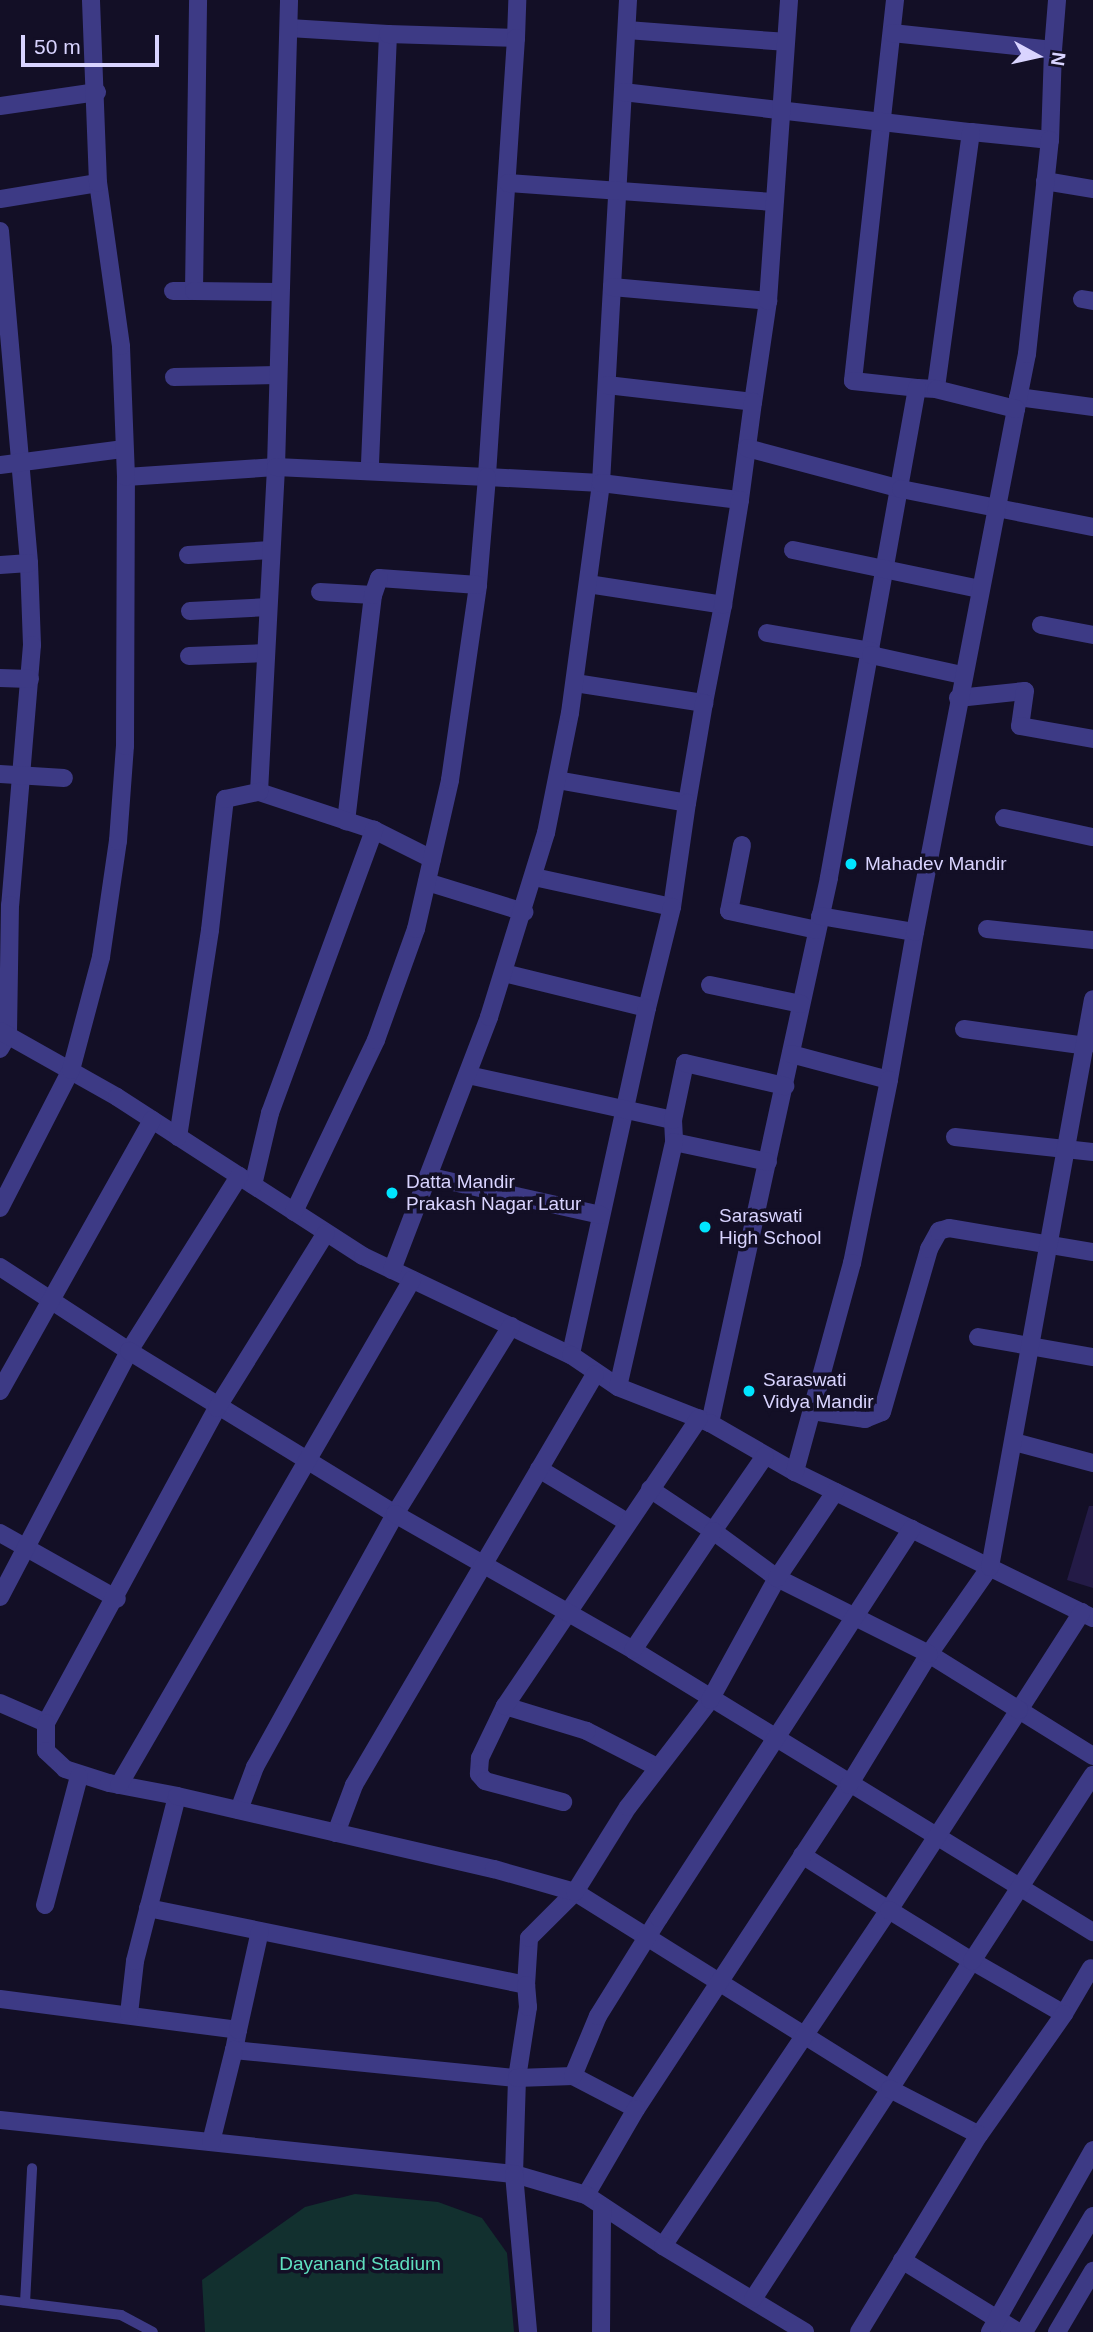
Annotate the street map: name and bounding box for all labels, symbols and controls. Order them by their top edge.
scale bar [24,21,163,65]
north arrow [1002,21,1072,91]
text: 50 m [34,35,81,58]
text: N [1047,51,1070,67]
place label: Mahadev Mandir [865,853,1007,875]
marker: Mahadev Mandir [843,856,859,872]
place label: Datta Mandir Prakash Nagar Latur [406,1171,581,1215]
marker: Datta Mandir Prakash Nagar Latur [384,1185,400,1201]
place label: Saraswati High School [719,1205,821,1249]
marker: Saraswati High School [697,1219,713,1235]
place label: Saraswati Vidya Mandir [763,1369,874,1413]
marker: Saraswati Vidya Mandir [741,1383,757,1399]
park label: Dayanand Stadium [279,2253,441,2275]

